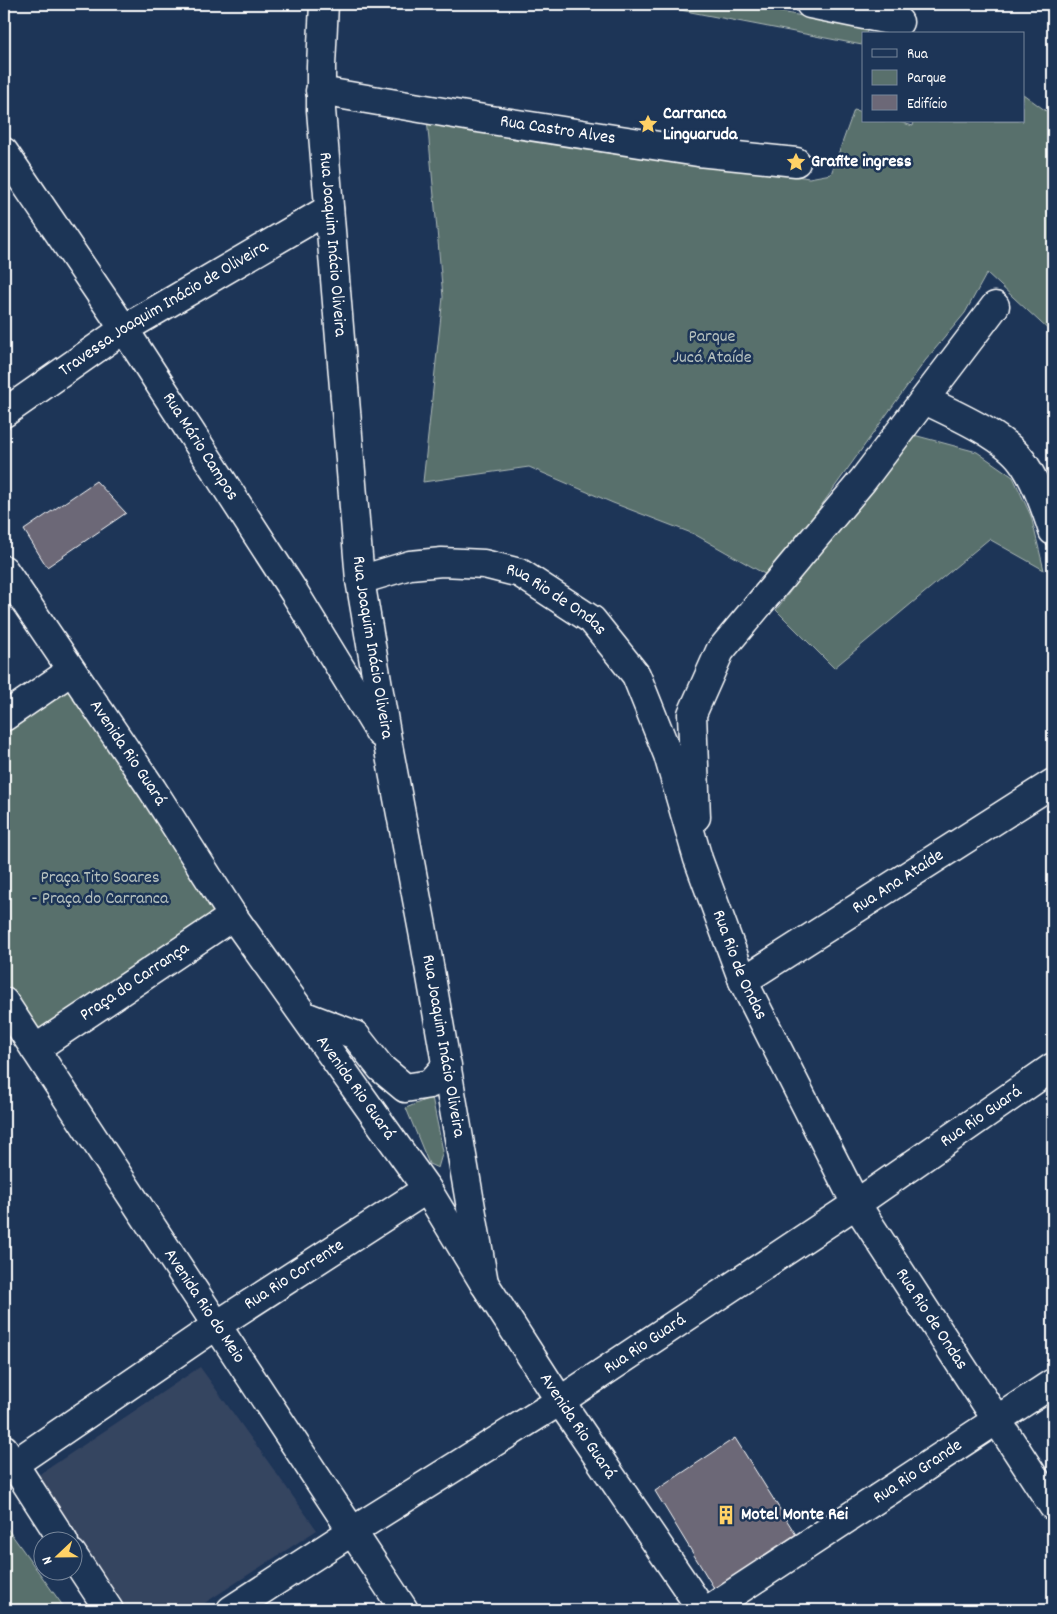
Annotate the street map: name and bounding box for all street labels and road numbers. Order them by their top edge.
street label: Rua Castro Alves [498,109,617,152]
street label: Rua Joaquim Inácio Oliveira [312,151,352,338]
street label: Travessa Joaquim Inácio de Oliveira [54,234,274,383]
street label: Rua Mário Campos [156,388,244,506]
street label: Rua Joaquim Inácio Oliveira [346,555,399,741]
street label: Rua Rio de Ondas [503,557,612,641]
street label: Avenida Rio Guará [83,695,172,811]
street label: Rua Ana Ataíde [847,843,949,921]
street label: Rua Rio de Ondas [705,906,773,1024]
street label: Praça do Carrança [75,936,195,1028]
street label: Rua Joaquim Inácio Oliveira [415,953,471,1140]
street label: Avenida Rio Guará [309,1031,401,1145]
street label: Rua Rio Guará [935,1080,1027,1154]
street label: Rua Rio Corrente [239,1233,349,1317]
street label: Avenida Rio do Meio [157,1244,251,1368]
street label: Rua Rio de Ondas [889,1263,974,1375]
street label: Rua Rio Guará [599,1308,691,1381]
street label: Avenida Rio Guará [533,1368,622,1484]
street label: Rua Rio Grande [868,1433,967,1511]

